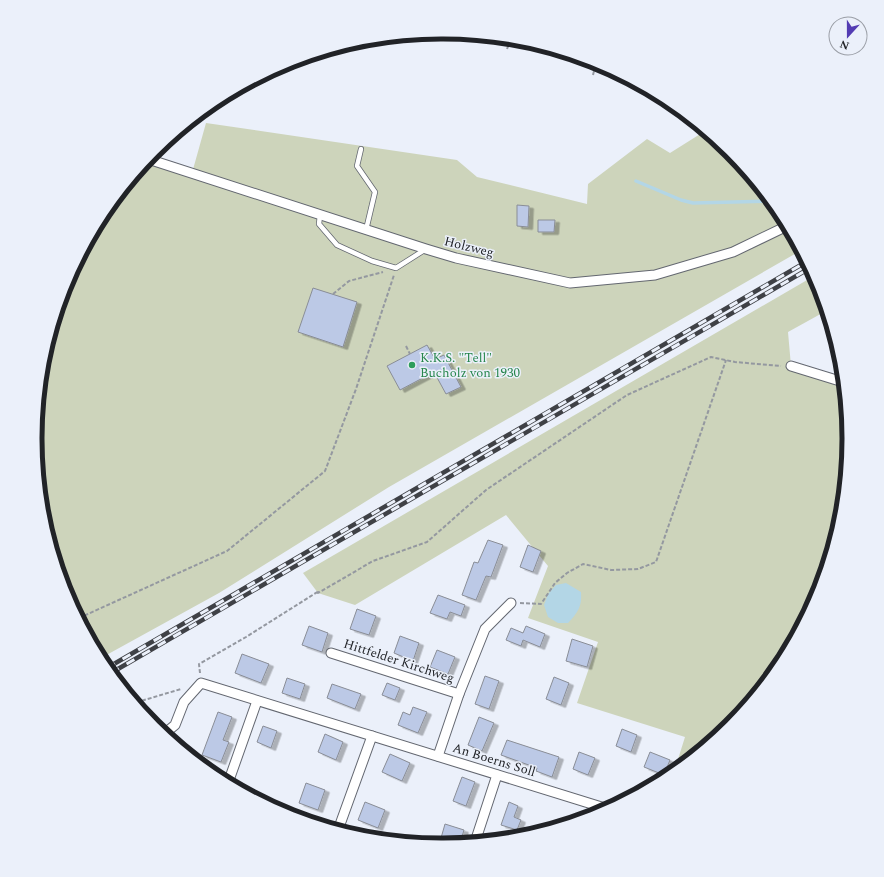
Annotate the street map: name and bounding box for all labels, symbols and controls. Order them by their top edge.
north arrow [828,16,868,56]
text: N [837,35,852,54]
street label: Holzweg [442,231,496,263]
place label: K.K.S. "Tell" Bucholz von 1930 [420,348,521,383]
marker: K.K.S. "Tell" Bucholz von 1930 [407,360,417,370]
street label: Hittfelder Kirchweg [341,634,457,688]
street label: An Boerns Soll [450,738,538,782]

